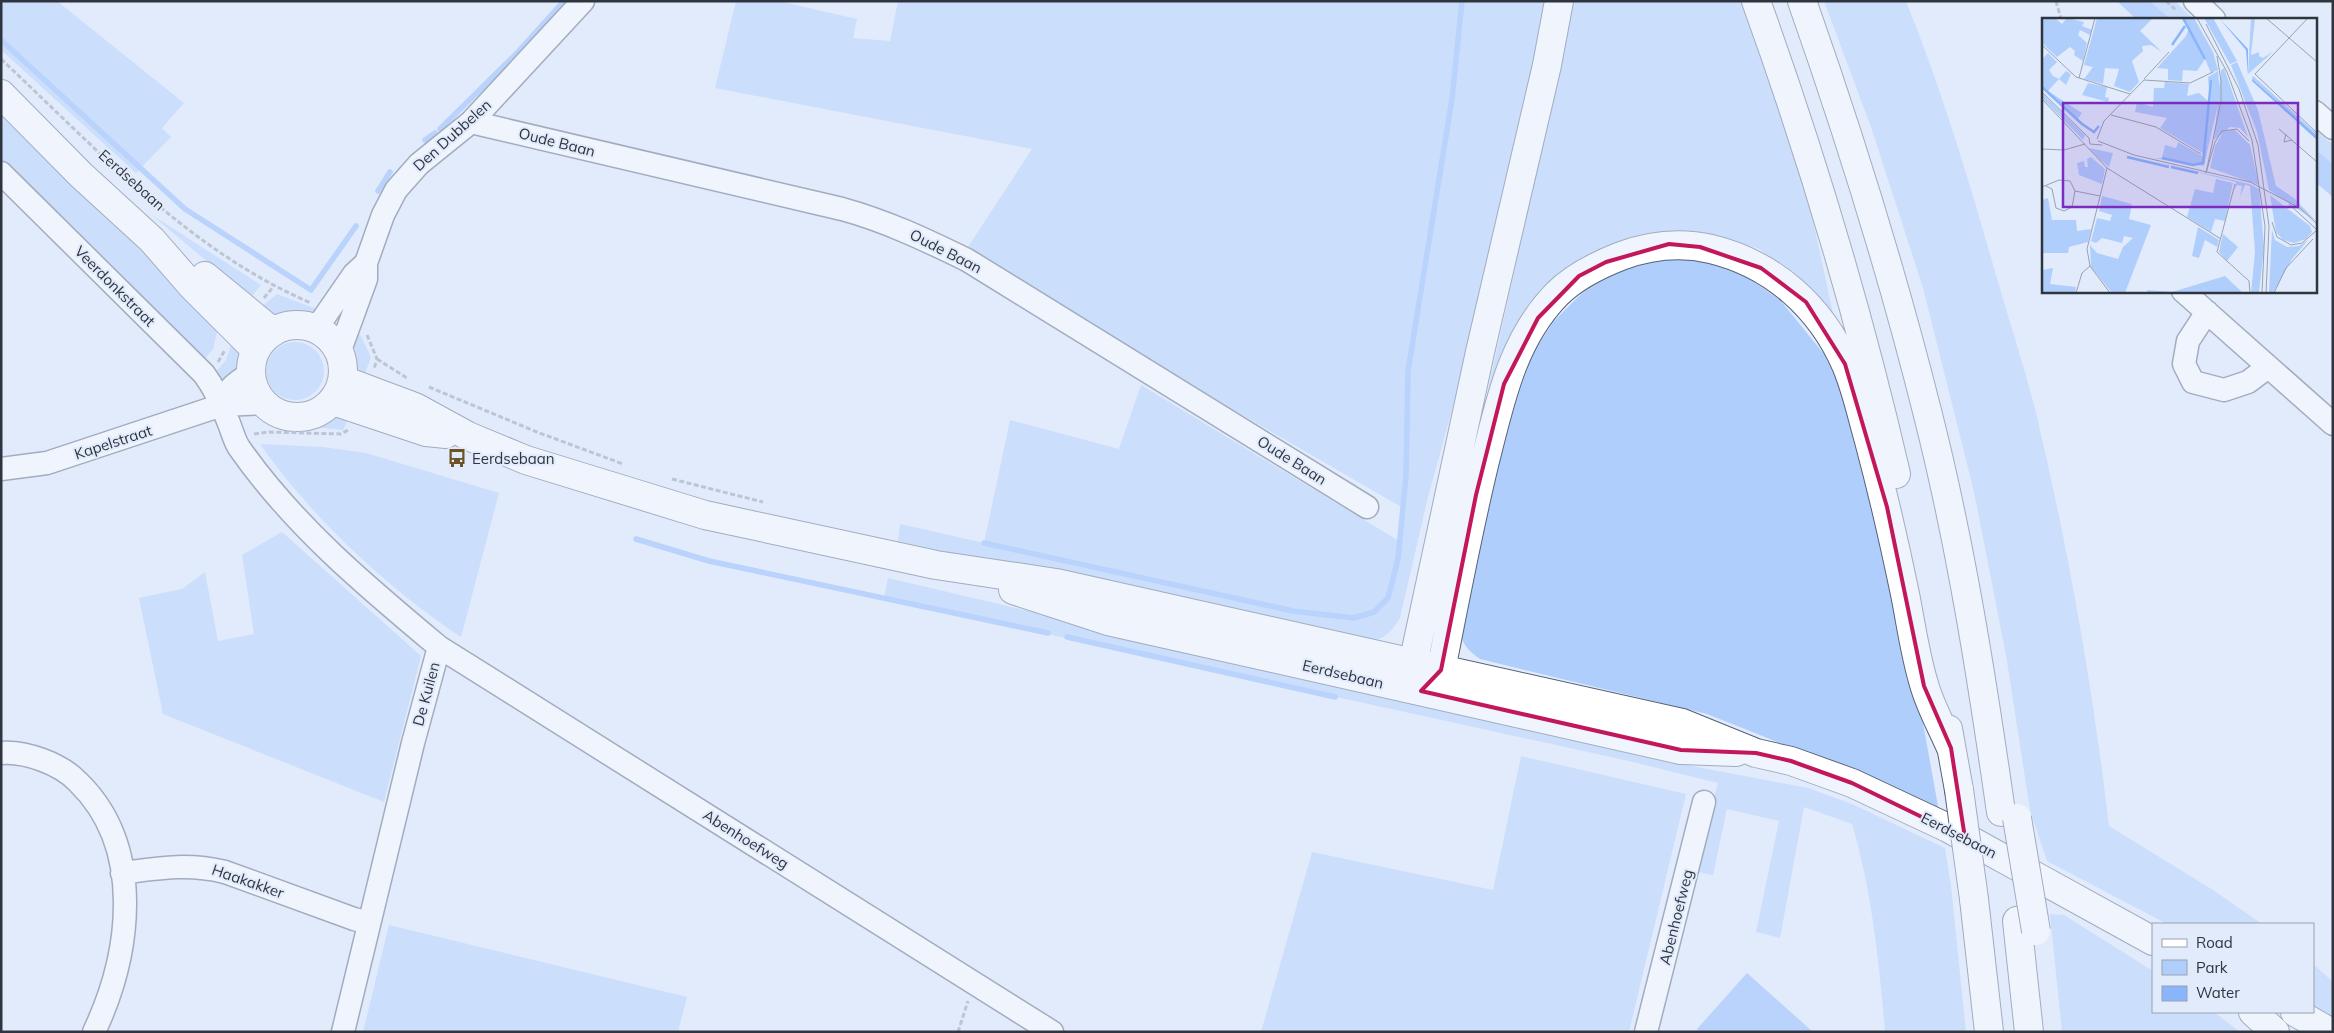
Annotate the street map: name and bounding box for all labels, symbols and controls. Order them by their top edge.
inset map [2042,18,2316,292]
street label: Den Dubbelen [409,95,495,175]
street label: Oude Baan [517,123,597,161]
street label: Eerdsebaan [95,145,169,215]
street label: Oude Baan [907,225,985,277]
street label: Veerdonkstraat [71,242,159,330]
street label: Kapelstraat [72,421,154,463]
street label: Oude Baan [1254,431,1330,489]
bus stop icon: Eerdsebaan [446,447,468,469]
place label: Eerdsebaan [472,449,555,468]
street label: Eerdsebaan [1301,655,1385,693]
street label: De Kuilen [408,660,444,728]
street label: Abenhoefweg [700,805,792,873]
street label: Eerdsebaan [1918,808,2000,862]
street label: Haakakker [209,860,287,902]
street label: Abenhoefweg [1655,867,1697,967]
legend [2152,923,2314,1013]
text: Road [2196,933,2233,952]
text: Park [2196,958,2228,977]
text: Water [2196,983,2240,1002]

